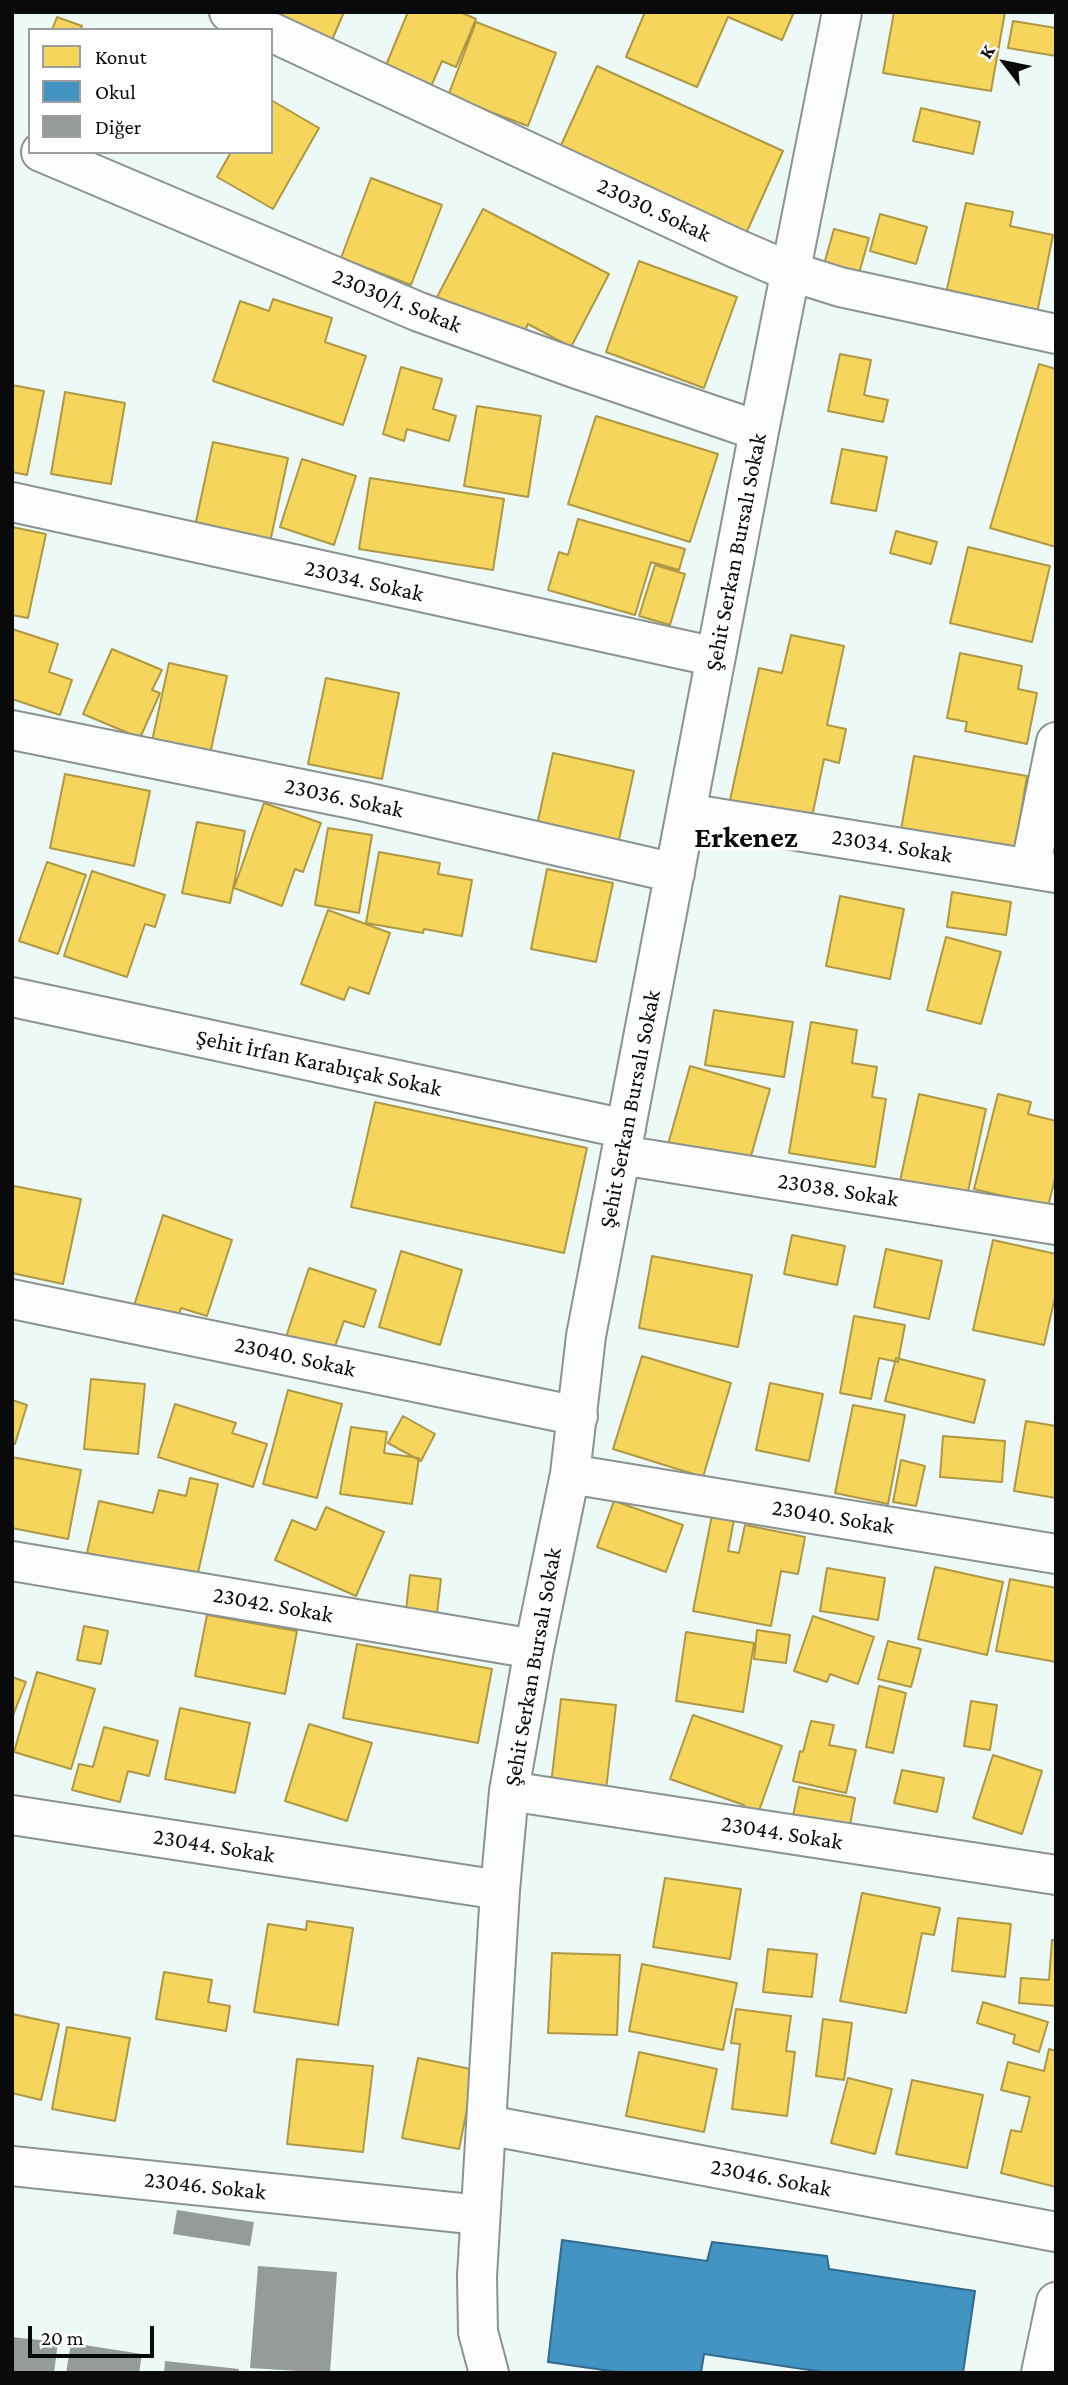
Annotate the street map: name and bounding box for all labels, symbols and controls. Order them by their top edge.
legend [28,28,273,154]
north arrow [970,28,1040,98]
text: K [975,41,999,62]
text: Konut [95,45,147,69]
text: Okul [95,80,136,104]
text: Diğer [95,115,141,139]
street label: 23030. Sokak [593,172,715,248]
street label: 23030/1. Sokak [328,263,466,339]
street label: Şehit Serkan Bursalı Sokak [699,431,773,673]
street label: 23034. Sokak [302,554,426,608]
street label: 23036. Sokak [282,772,406,824]
district label: Erkenez [694,820,798,856]
street label: 23034. Sokak [830,823,954,869]
street label: Şehit Serkan Bursalı Sokak [593,988,667,1230]
street label: Şehit İrfan Karabıçak Sokak [194,1023,444,1103]
street label: 23038. Sokak [776,1167,900,1213]
street label: 23040. Sokak [232,1331,358,1383]
street label: 23040. Sokak [770,1494,896,1540]
street label: Şehit Serkan Bursalı Sokak [498,1546,568,1788]
street label: 23042. Sokak [211,1581,335,1629]
street label: 23044. Sokak [719,1810,845,1856]
street label: 23044. Sokak [151,1823,277,1869]
street label: 23046. Sokak [708,2153,834,2203]
street label: 23046. Sokak [143,2166,267,2206]
scale bar [32,2312,158,2356]
text: 20 m [41,2326,84,2350]

